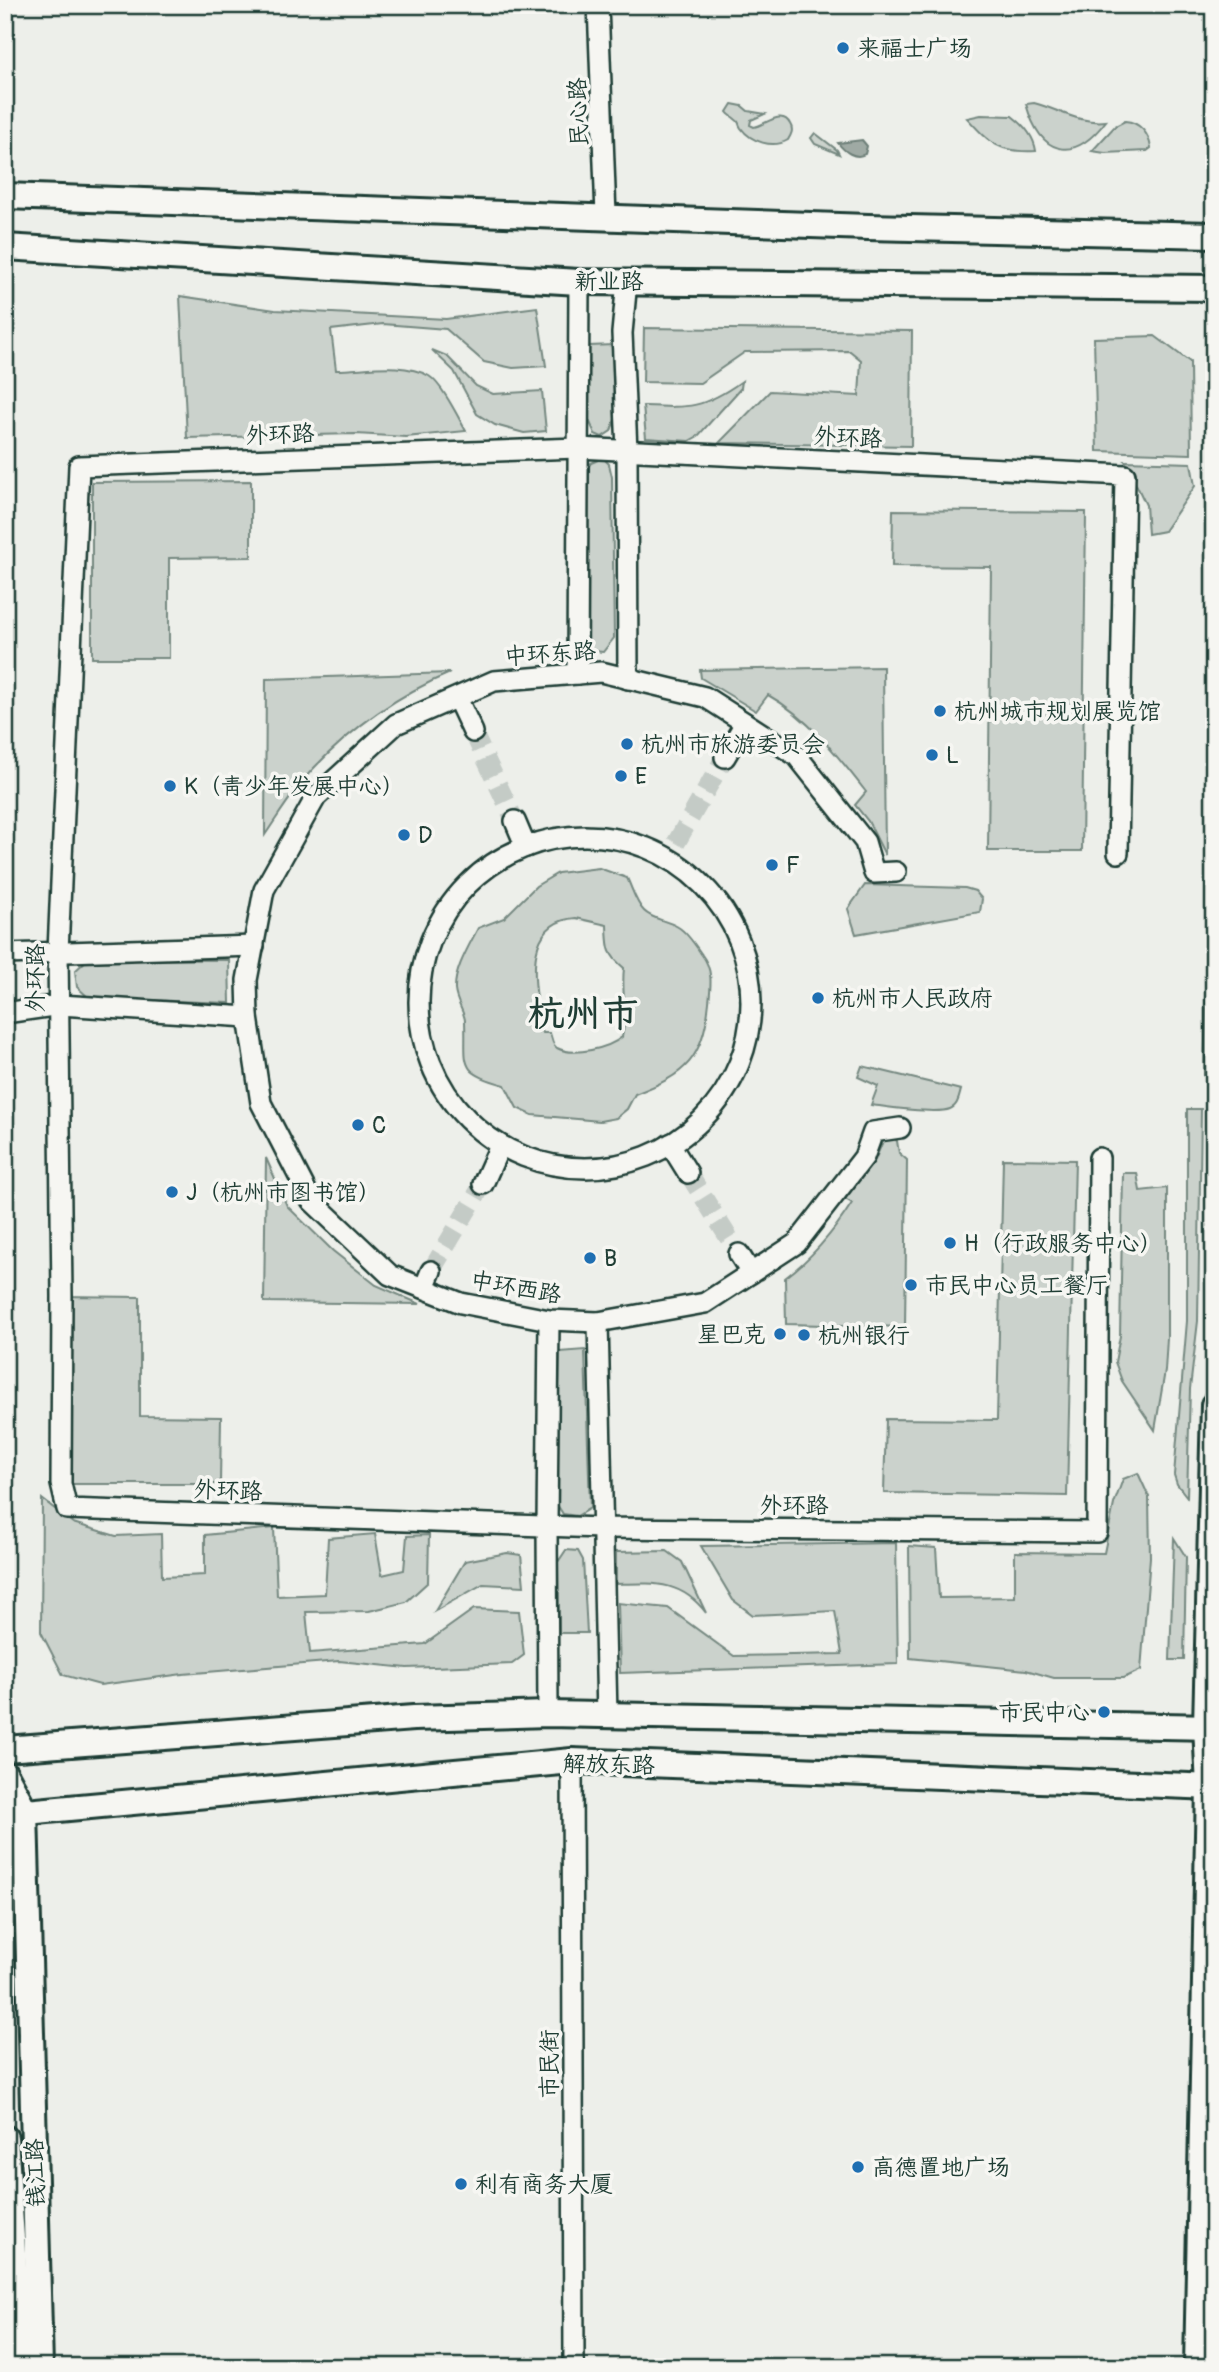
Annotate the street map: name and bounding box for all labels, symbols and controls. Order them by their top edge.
place label: 来福士广场 [857,34,972,63]
marker: 来福士广场 [835,40,851,56]
street label: 民心路 [563,77,594,147]
street label: 新业路 [575,267,644,296]
street label: 外环路 [245,419,315,450]
street label: 外环路 [813,421,883,454]
street label: 中环东路 [503,636,597,671]
place label: 杭州城市规划展览馆 [954,697,1161,726]
marker: 杭州城市规划展览馆 [932,703,948,719]
place label: 杭州市旅游委员会 [641,730,825,759]
marker: 杭州市旅游委员会 [619,736,635,752]
place label: L [946,741,959,770]
marker: L [924,747,940,763]
place label: E [635,762,647,791]
marker: E [613,768,629,784]
place label: K（青少年发展中心） [184,772,405,801]
marker: K（青少年发展中心） [162,778,178,794]
place label: D [418,821,432,850]
marker: D [396,827,412,843]
place label: F [786,851,800,880]
marker: F [764,857,780,873]
street label: 外环路 [21,944,50,1013]
place label: 杭州市人民政府 [832,984,993,1013]
marker: 杭州市人民政府 [810,990,826,1006]
district label: 杭州市 [528,991,639,1038]
place label: C [372,1111,386,1140]
marker: C [350,1117,366,1133]
place label: J（杭州市图书馆） [186,1178,381,1207]
marker: J（杭州市图书馆） [164,1184,180,1200]
place label: H（行政服务中心） [964,1229,1163,1258]
marker: H（行政服务中心） [942,1235,958,1251]
place label: B [604,1244,617,1273]
marker: B [582,1250,598,1266]
street label: 中环西路 [468,1265,564,1310]
place label: 市民中心员工餐厅 [925,1271,1109,1300]
marker: 市民中心员工餐厅 [903,1277,919,1293]
place label: 星巴克 [697,1320,766,1349]
place label: 杭州银行 [818,1321,910,1350]
marker: 星巴克 [772,1326,788,1342]
marker: 杭州银行 [796,1327,812,1343]
street label: 外环路 [193,1475,263,1506]
street label: 外环路 [760,1491,829,1520]
place label: 市民中心 [998,1698,1090,1727]
marker: 市民中心 [1096,1704,1112,1720]
street label: 解放东路 [563,1749,655,1780]
street label: 市民街 [535,2030,564,2099]
street label: 钱江路 [20,2138,51,2208]
place label: 高德置地广场 [872,2153,1010,2182]
marker: 高德置地广场 [850,2159,866,2175]
place label: 利有商务大厦 [475,2170,613,2199]
marker: 利有商务大厦 [453,2176,469,2192]

